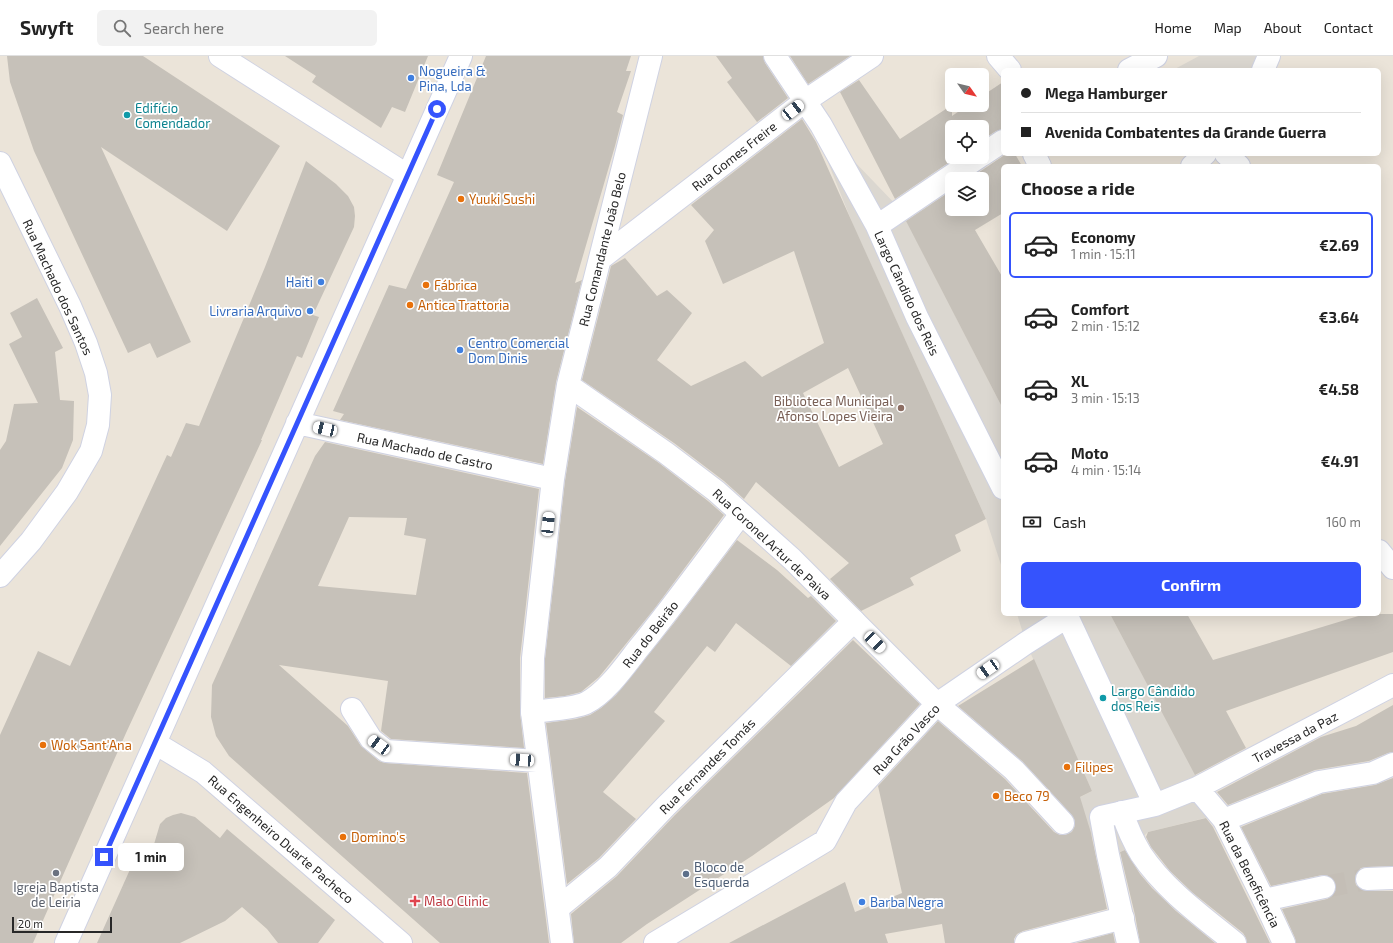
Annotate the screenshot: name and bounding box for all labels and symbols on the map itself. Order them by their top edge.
place label: Nogueira & Pina, Lda [419,63,486,94]
north arrow [945,68,989,112]
marker: Nogueira & Pina, Lda [406,73,416,83]
car [780,98,806,122]
place label: Edifício Comendador [135,100,210,131]
route start [428,100,446,118]
marker: Edifício Comendador [122,110,132,120]
street label: Rua Gomes Freire [689,118,780,194]
street label: Rua Comandante João Belo [575,170,629,328]
place label: Yuuki Sushi [469,191,535,207]
marker: Yuuki Sushi [456,194,466,204]
street label: Rua Machado dos Santos [19,217,97,357]
street label: Largo Cândido dos Reis [871,228,943,358]
place label: Haiti [286,274,313,290]
marker: Haiti [316,277,326,287]
place label: Fábrica [434,277,477,293]
marker: Fábrica [421,280,431,290]
place label: Antica Trattoria [418,297,509,313]
marker: Antica Trattoria [405,300,415,310]
place label: Livraria Arquivo [209,303,302,319]
marker: Livraria Arquivo [305,306,315,316]
place label: Centro Comercial Dom Dinis [468,335,569,366]
marker: Centro Comercial Dom Dinis [455,345,465,355]
place label: Biblioteca Municipal Afonso Lopes Vieira [774,393,893,424]
marker: Biblioteca Municipal Afonso Lopes Vieira [896,403,906,413]
car [312,420,338,438]
street label: Rua Machado de Castro [356,429,494,473]
street label: Rua Coronel Artur de Paiva [709,485,835,603]
car [541,511,555,537]
street label: Rua do Beirão [619,597,681,671]
car [862,629,888,655]
car [975,657,1001,681]
place label: Largo Cândido dos Reis [1111,683,1195,714]
marker: Largo Cândido dos Reis [1098,693,1108,703]
street label: Rua Grão Vasco [869,700,943,778]
street label: Travessa da Paz [1249,708,1341,766]
street label: Rua Fernandes Tomás [656,715,758,817]
car [366,733,392,757]
place label: Wok Sant'Ana [51,737,132,753]
marker: Wok Sant'Ana [38,740,48,750]
car [510,753,534,767]
place label: Filipes [1075,759,1113,775]
marker: Filipes [1062,762,1072,772]
street label: Rua Engenheiro Duarte Pacheco [205,771,357,907]
place label: Beco 79 [1004,788,1050,804]
marker: Beco 79 [991,791,1001,801]
street label: Rua da Beneficência [1216,818,1284,930]
place label: Domino's [351,829,406,845]
marker: Domino's [338,832,348,842]
callout: 1 min [118,843,184,871]
route end [95,848,113,866]
place label: Bloco de Esquerda [694,859,749,890]
marker: Igreja Baptista de Leiria [51,868,61,878]
marker: Bloco de Esquerda [681,869,691,879]
place label: Igreja Baptista de Leiria [13,879,99,910]
place label: Malo Clinic [424,893,488,909]
place label: Barba Negra [870,894,944,910]
marker: Malo Clinic [409,895,421,907]
marker: Barba Negra [857,897,867,907]
scale bar [12,915,112,934]

